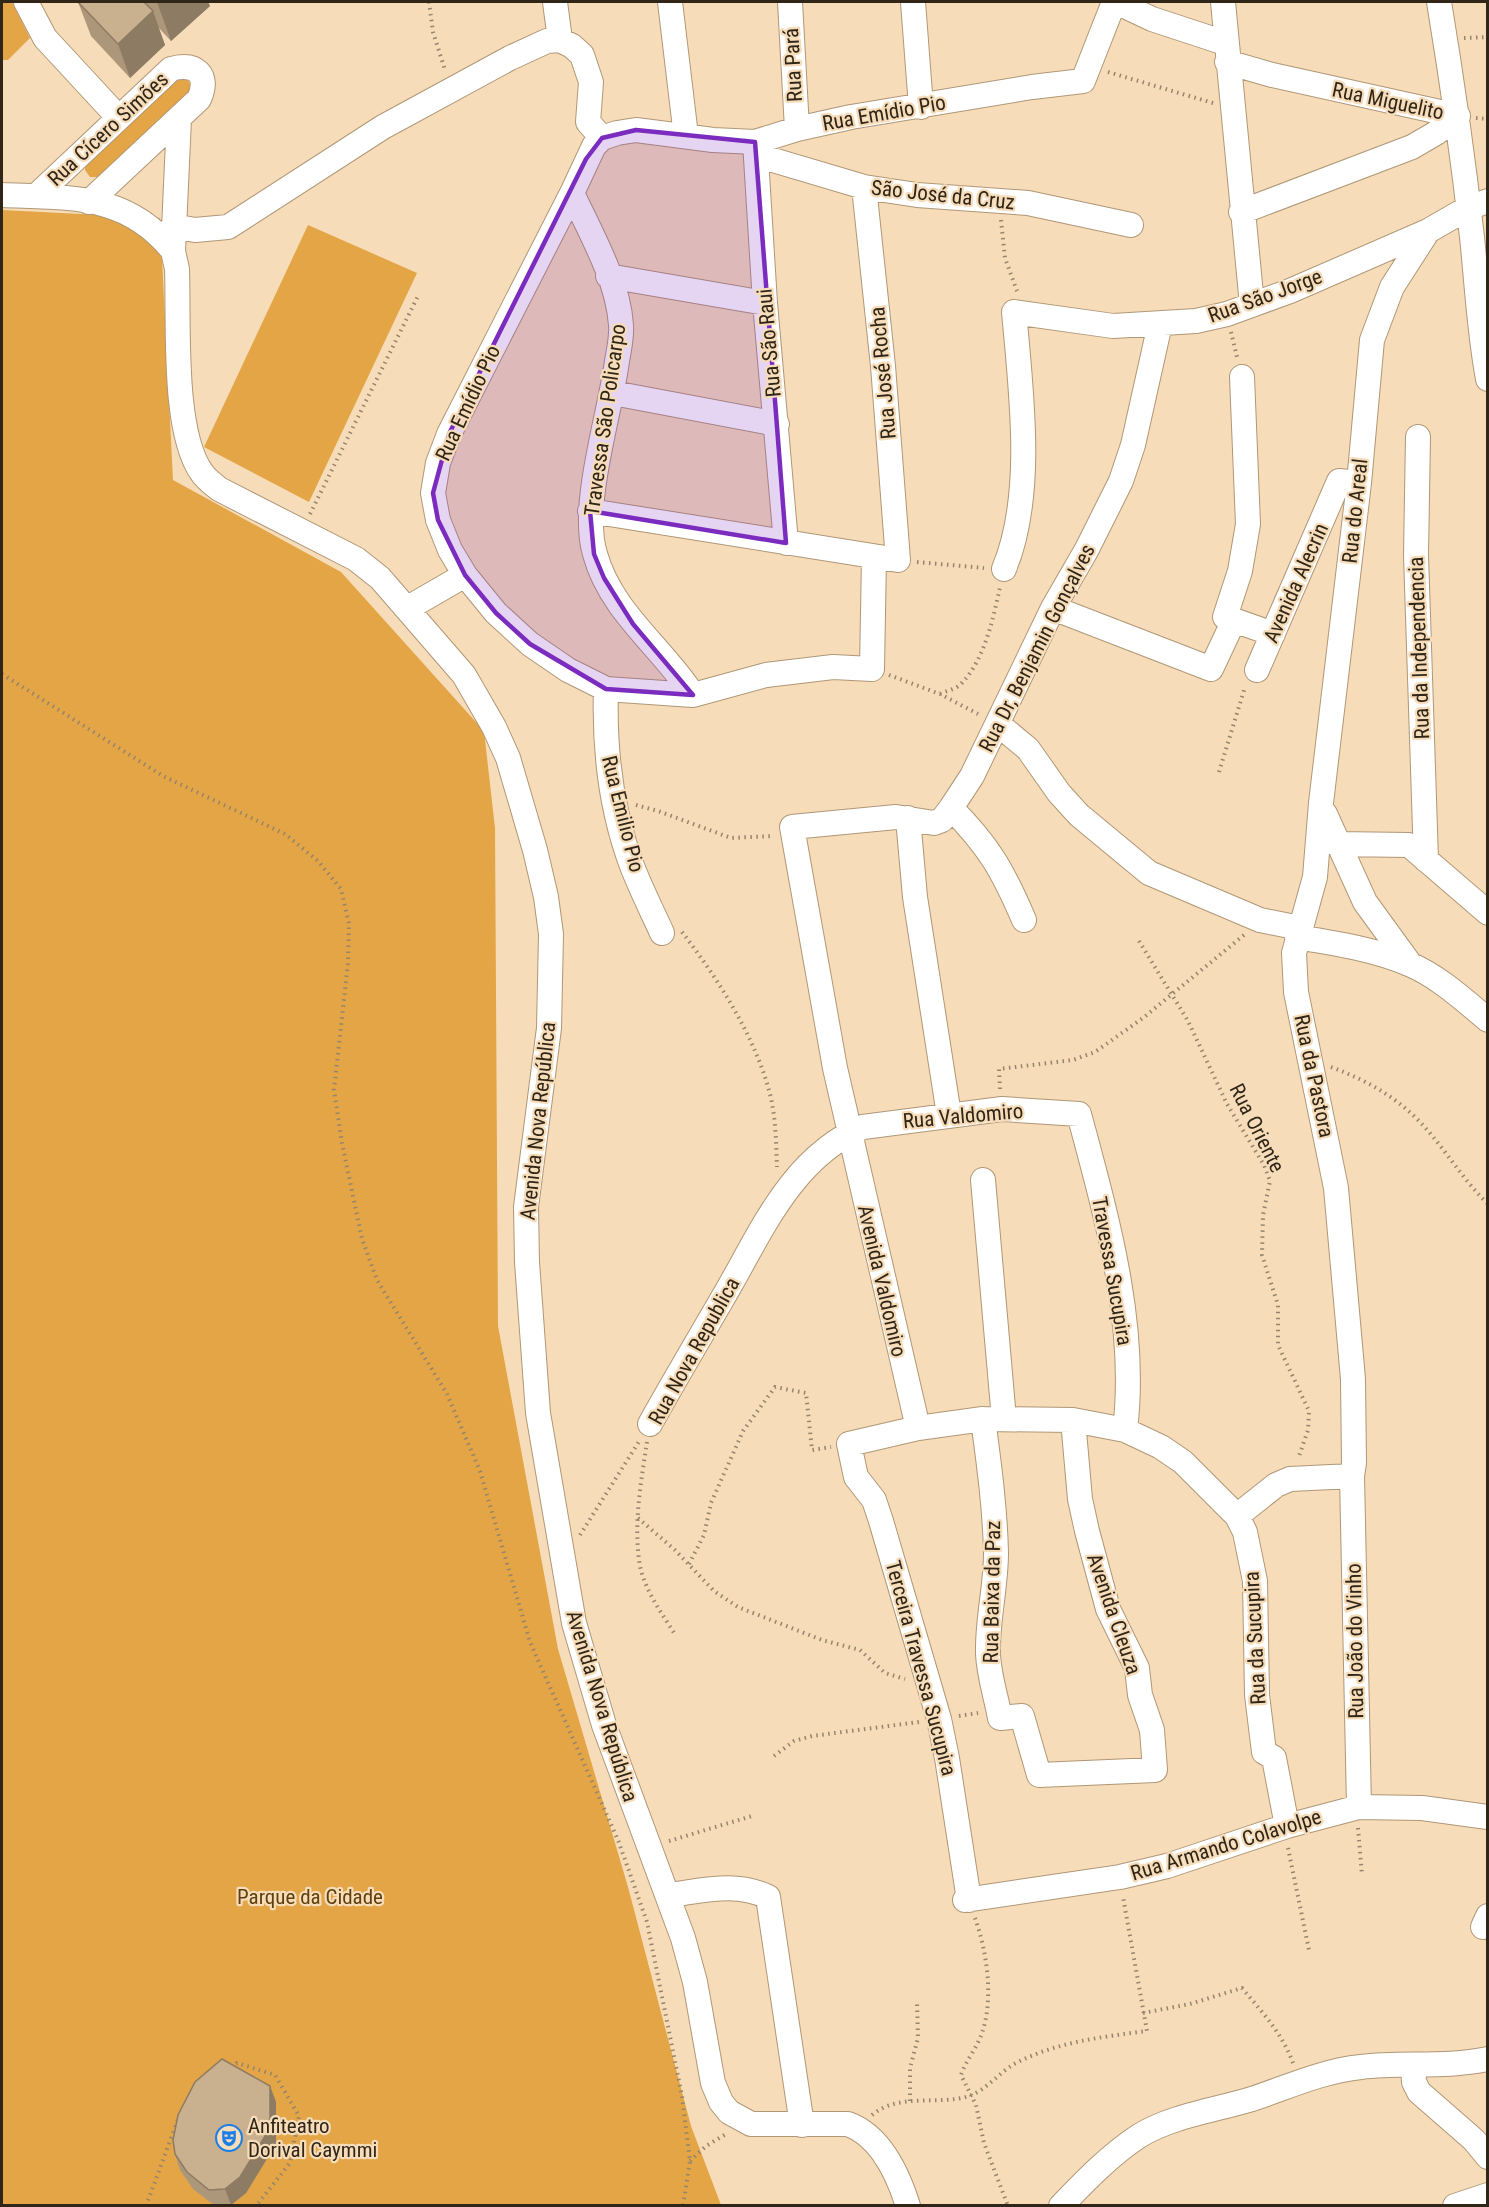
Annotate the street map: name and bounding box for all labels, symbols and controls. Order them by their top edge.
street label: Rua Pará [779,28,807,102]
street label: Rua Cícero Simões [43,67,173,191]
street label: Rua Miguelito [1330,77,1446,125]
street label: Rua Emídio Pio [820,90,948,136]
street label: São José da Cruz [870,176,1016,214]
street label: Rua São Jorge [1205,264,1325,328]
street label: Rua São Raui [752,288,786,398]
street label: Rua José Rocha [865,306,901,440]
street label: Travessa São Policarpo [580,322,630,518]
street label: Rua Emídio Pio [431,341,505,465]
street label: Rua do Areal [1338,458,1372,564]
street label: Avenida Alecrin [1259,519,1333,647]
street label: Rua Dr, Benjamin Gonçalves [974,540,1100,756]
street label: Rua da Independencia [1404,556,1434,740]
street label: Rua Emilio Pio [597,753,649,875]
street label: Rua da Pastora [1289,1012,1339,1140]
street label: Avenida Nova República [516,1021,560,1221]
street label: Rua Oriente [1224,1080,1290,1176]
street label: Rua Valdomiro [902,1099,1024,1133]
street label: Travessa Sucupira [1087,1195,1137,1347]
street label: Avenida Valdomiro [853,1203,911,1359]
street label: Rua Nova Republica [644,1273,744,1429]
street label: Rua Baixa da Paz [979,1520,1005,1664]
street label: Avenida Cleuza [1082,1550,1146,1678]
street label: Terceira Travessa Sucupira [881,1558,961,1778]
street label: Rua João do Vinho [1342,1563,1368,1719]
street label: Rua da Sucupira [1240,1571,1270,1705]
street label: Avenida Nova República [561,1607,643,1805]
street label: Rua Armando Colavolpe [1128,1805,1324,1885]
park label: Parque da Cidade [237,1885,383,1909]
place label: Anfiteatro Dorival Caymmi [248,2114,377,2162]
theatre icon: Anfiteatro Dorival Caymmi [214,2123,244,2153]

